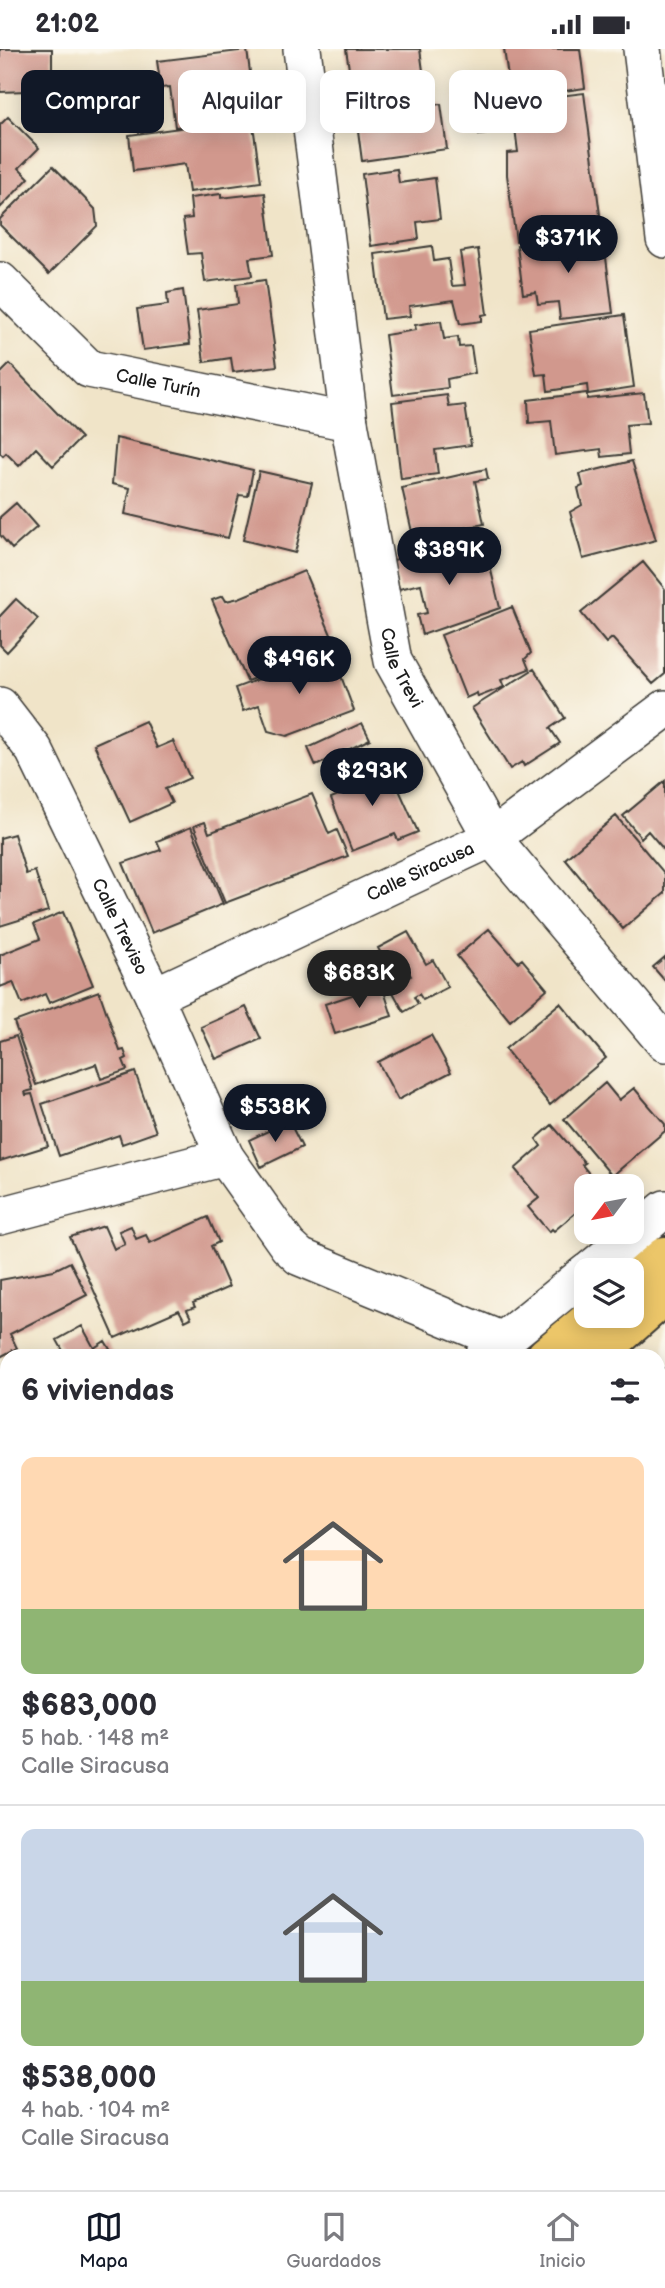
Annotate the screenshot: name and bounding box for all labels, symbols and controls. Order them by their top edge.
text: 21:02 [35,9,99,40]
chip: Comprar [21,70,164,133]
chip: Alquilar [178,70,306,133]
chip: Filtros [320,70,435,133]
chip: Nuevo [449,70,567,133]
pin: $371K [519,215,617,275]
text: $371K [535,224,601,252]
street label: Calle Turín [114,364,203,402]
pin: $389K [400,527,498,587]
text: $389K [413,536,485,564]
street label: Calle Trevi [377,626,427,711]
pin: $496K [250,637,348,696]
text: $496K [263,645,335,673]
pin: $293K [323,749,421,808]
text: $293K [336,757,408,785]
street label: Calle Siracusa [363,837,477,906]
street label: Calle Treviso [88,875,152,978]
pin: $683K [310,951,408,1010]
text: $683K [323,959,395,987]
pin: $538K [226,1085,324,1144]
text: $538K [239,1093,311,1121]
north arrow [574,1174,644,1244]
map controls [574,1174,644,1328]
button: layers [574,1258,644,1328]
icon: filters [606,1372,644,1410]
text: 6 viviendas [21,1373,174,1409]
icon: home [270,1503,396,1629]
text: $683,000 [21,1688,157,1724]
text: 5 hab. · 148 m² [21,1724,169,1752]
text: Calle Siracusa [21,1752,169,1780]
icon: home [270,1875,396,2001]
text: $538,000 [21,2060,156,2096]
text: 4 hab. · 104 m² [21,2096,170,2124]
text: Calle Siracusa [21,2124,169,2152]
tab: Mapa [79,2208,128,2273]
tab: Guardados [286,2208,381,2273]
tab: Inicio [539,2208,586,2273]

